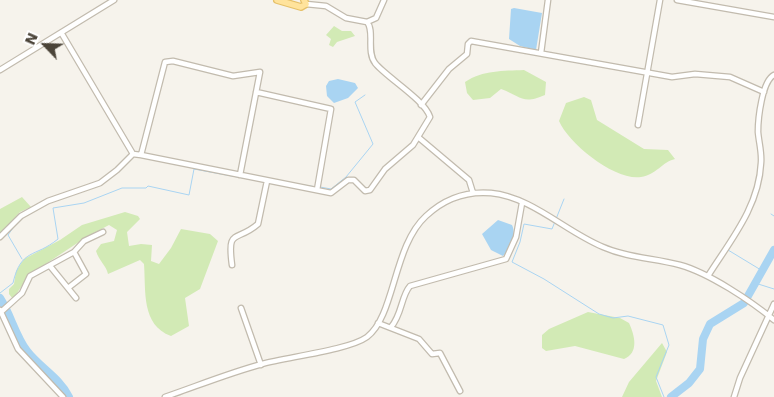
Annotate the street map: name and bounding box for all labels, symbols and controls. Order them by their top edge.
north arrow [20,20,70,70]
text: N [22,30,41,48]

